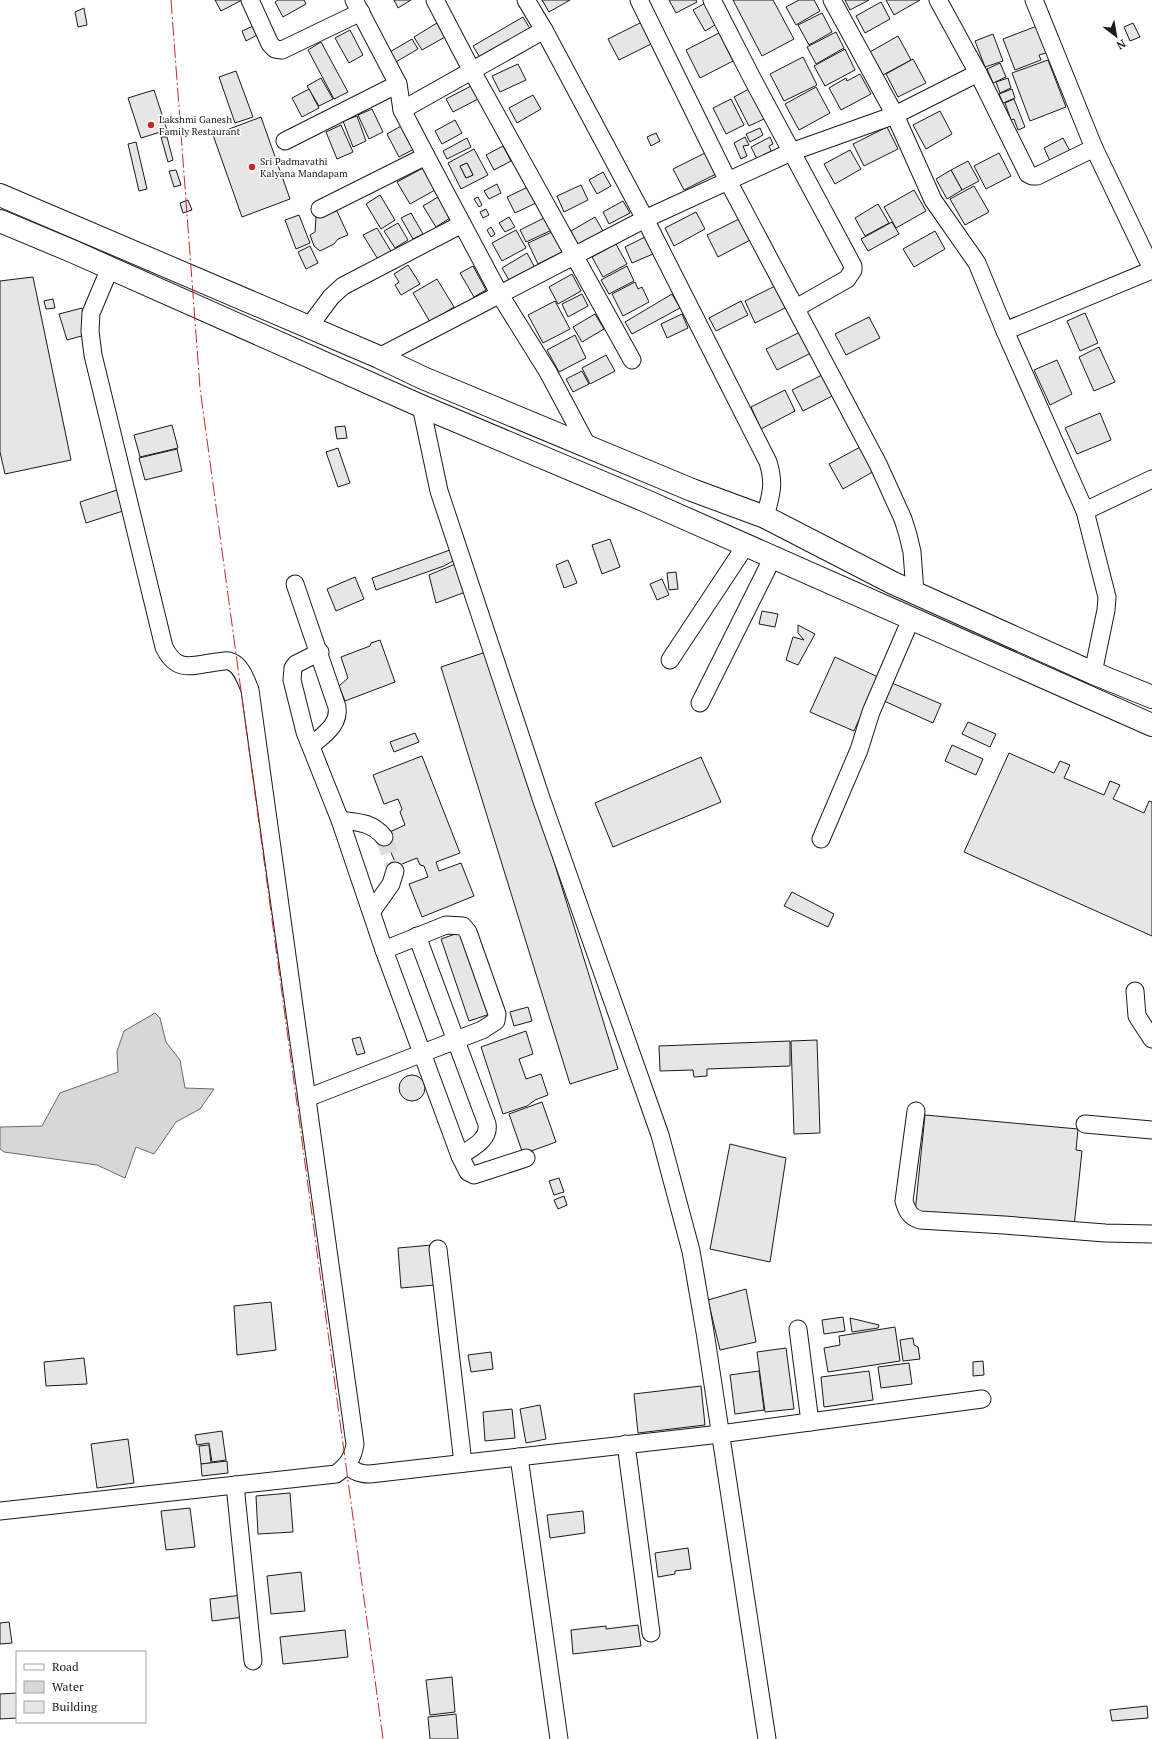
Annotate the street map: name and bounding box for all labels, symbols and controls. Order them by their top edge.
north arrow [1096,16,1136,56]
text: N [1113,36,1128,53]
place label: Lakshmi Ganesh Family Restaurant [159,113,240,138]
marker: Lakshmi Ganesh Family Restaurant [146,120,156,130]
place label: Sri Padmavathi Kalyana Mandapam [260,155,348,180]
marker: Sri Padmavathi Kalyana Mandapam [247,162,257,172]
legend [16,1651,146,1723]
text: Road [52,1659,79,1674]
text: Water [52,1679,84,1694]
text: Building [52,1699,98,1714]

